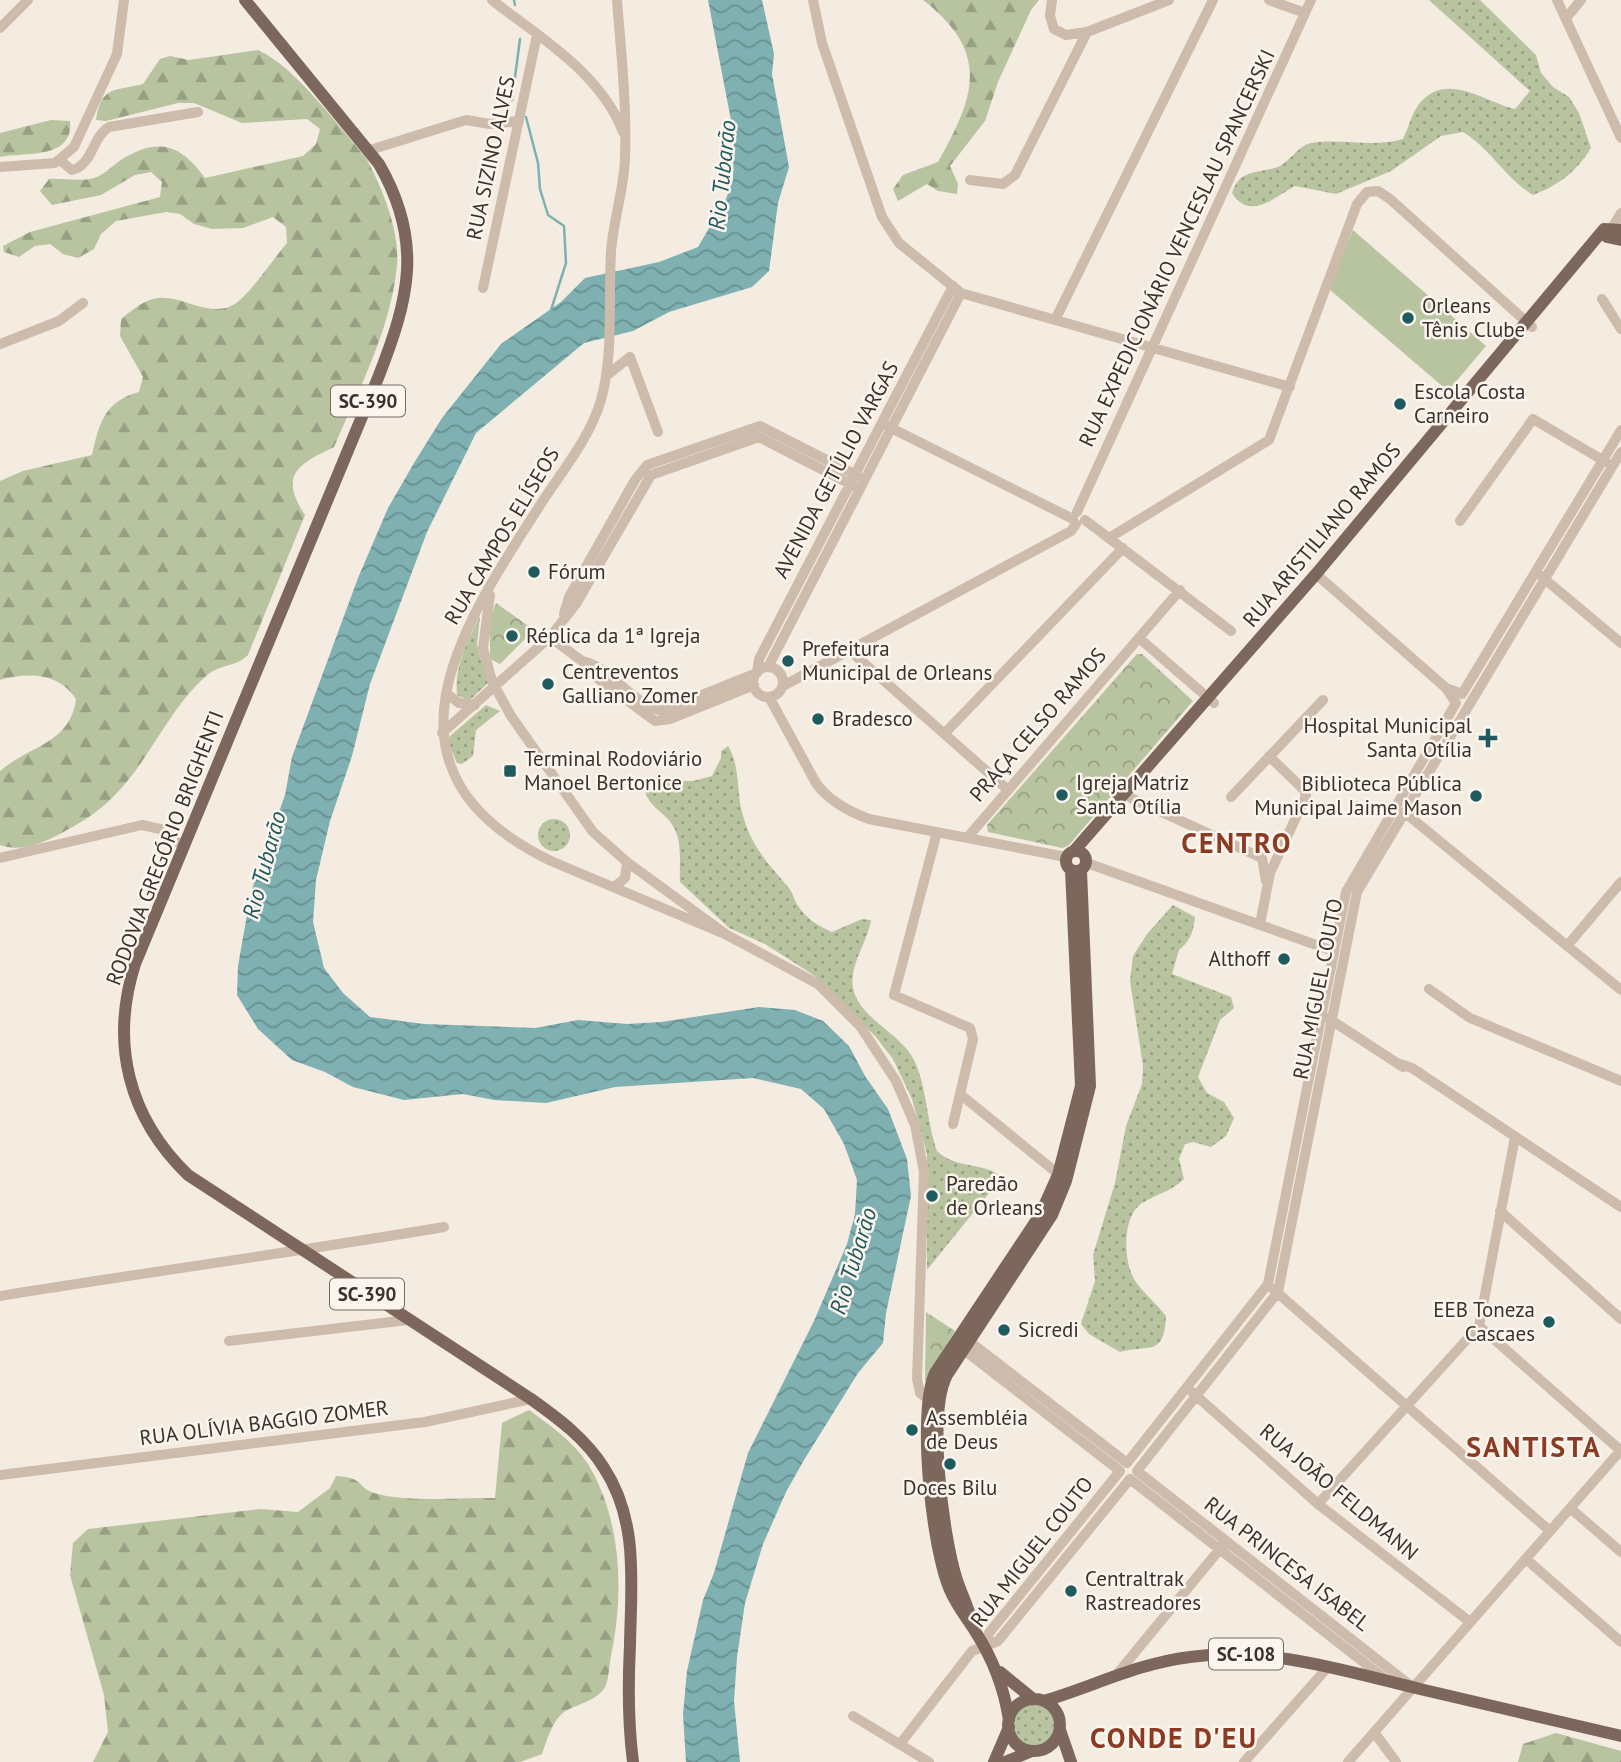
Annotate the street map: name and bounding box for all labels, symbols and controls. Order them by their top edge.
street label: RUA EXPEDICIONÁRIO VENCESLAU SPANCERSKI [1072,45,1281,451]
street label: RUA SIZINO ALVES [460,74,521,242]
water label: Rio Tubarão [701,119,742,231]
place label: Orleans Tênis Clube [1422,292,1525,343]
marker: Orleans Tênis Clube [1400,310,1416,326]
street label: AVENIDA GETÚLIO VARGAS [767,357,904,583]
place label: Escola Costa Carneiro [1414,378,1525,429]
road number: SC-390 [331,386,405,416]
marker: Escola Costa Carneiro [1392,396,1408,412]
street label: RUA ARISTILIANO RAMOS [1237,437,1407,632]
street label: RUA CAMPOS ELÍSEOS [438,442,565,629]
place label: Fórum [548,558,606,585]
marker: Fórum [526,564,542,580]
place label: Réplica da 1ª Igreja [526,622,700,649]
marker: Réplica da 1ª Igreja [504,628,520,644]
place label: Prefeitura Municipal de Orleans [802,635,992,686]
street label: PRAÇA CELSO RAMOS [963,642,1112,807]
marker: Prefeitura Municipal de Orleans [780,653,796,669]
place label: Centreventos Galliano Zomer [562,658,698,709]
marker: Centreventos Galliano Zomer [540,676,556,692]
place label: Bradesco [832,705,913,732]
street label: RODOVIA GREGÓRIO BRIGHENTI [100,707,229,989]
marker: Bradesco [810,711,826,727]
place label: Hospital Municipal Santa Otília [1303,712,1472,763]
marker: Hospital Municipal Santa Otília [1478,728,1498,748]
place label: Terminal Rodoviário Manoel Bertonice [524,745,702,796]
marker: Terminal Rodoviário Manoel Bertonice [502,763,518,779]
place label: Igreja Matriz Santa Otília [1076,769,1189,820]
place label: Biblioteca Pública Municipal Jaime Mason [1254,770,1462,821]
marker: Igreja Matriz Santa Otília [1054,787,1070,803]
marker: Biblioteca Pública Municipal Jaime Mason [1468,788,1484,804]
water label: Rio Tubarão [235,808,292,922]
district label: CENTRO [1181,824,1293,861]
street label: RUA MIGUEL COUTO [1287,896,1348,1082]
place label: Althoff [1209,945,1271,972]
marker: Althoff [1276,951,1292,967]
place label: Paredão de Orleans [946,1170,1043,1221]
marker: Paredão de Orleans [924,1188,940,1204]
water label: Rio Tubarão [823,1204,883,1318]
road number: SC-390 [330,1278,404,1310]
place label: EEB Toneza Cascaes [1433,1296,1535,1347]
marker: EEB Toneza Cascaes [1541,1314,1557,1330]
place label: Sicredi [1018,1316,1079,1343]
marker: Sicredi [996,1322,1012,1338]
street label: RUA OLÍVIA BAGGIO ZOMER [138,1394,390,1451]
place label: Assembléia de Deus [926,1404,1028,1455]
street label: RUA JOÃO FELDMANN [1255,1417,1424,1566]
marker: Assembléia de Deus [904,1422,920,1438]
district label: SANTISTA [1466,1428,1602,1465]
marker: Doces Bilu [942,1456,958,1472]
street label: RUA MIGUEL COUTO [964,1471,1099,1632]
place label: Doces Bilu [903,1474,997,1501]
street label: RUA PRINCESA ISABEL [1199,1490,1376,1637]
place label: Centraltrak Rastreadores [1085,1565,1201,1616]
marker: Centraltrak Rastreadores [1063,1583,1079,1599]
road number: SC-108 [1209,1638,1283,1670]
district label: CONDE D'EU [1090,1719,1258,1756]

